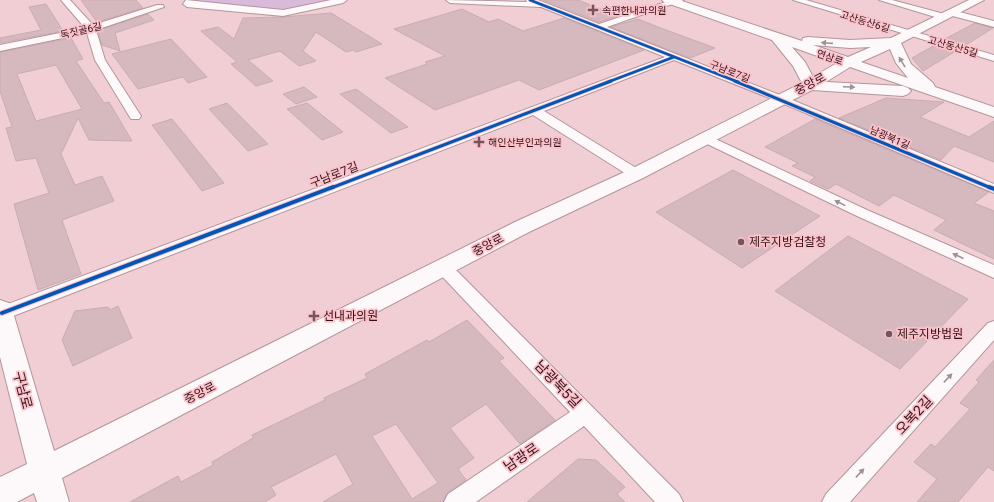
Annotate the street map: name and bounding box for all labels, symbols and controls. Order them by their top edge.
marker: 속편한내과의원 [587,4,599,16]
place label: 속편한내과의원 [602,5,666,16]
street label: 고산동산6길 [839,9,891,34]
street label: 독짓골6길 [59,20,103,41]
street label: 고산동산5길 [927,34,979,59]
one-way arrow [821,39,833,46]
street label: 연삼로 [815,48,845,67]
one-way arrow [898,56,905,68]
street label: 구남로7길 [708,58,752,85]
street label: 중앙로 [792,70,828,98]
one-way arrow [842,84,855,90]
street label: 남광북1길 [868,124,911,151]
marker: 해인산부인과의원 [473,136,485,148]
place label: 해인산부인과의원 [488,137,562,148]
street label: 구남로7길 [308,159,360,191]
one-way arrow [834,200,846,206]
street label: 중앙로 [470,231,506,259]
place label: 제주지방검찰청 [749,235,826,249]
marker: 제주지방검찰청 [736,237,746,247]
one-way arrow [952,253,964,259]
place label: 선내과의원 [323,309,378,323]
marker: 선내과의원 [308,310,320,322]
place label: 제주지방법원 [897,327,963,341]
marker: 제주지방법원 [884,329,894,339]
street label: 남광북5길 [532,357,584,411]
street label: 구남로 [10,369,36,411]
one-way arrow [944,373,953,383]
street label: 중앙로 [182,379,218,407]
street label: 오복2길 [892,393,936,437]
street label: 남광로 [501,439,542,474]
one-way arrow [855,468,865,478]

